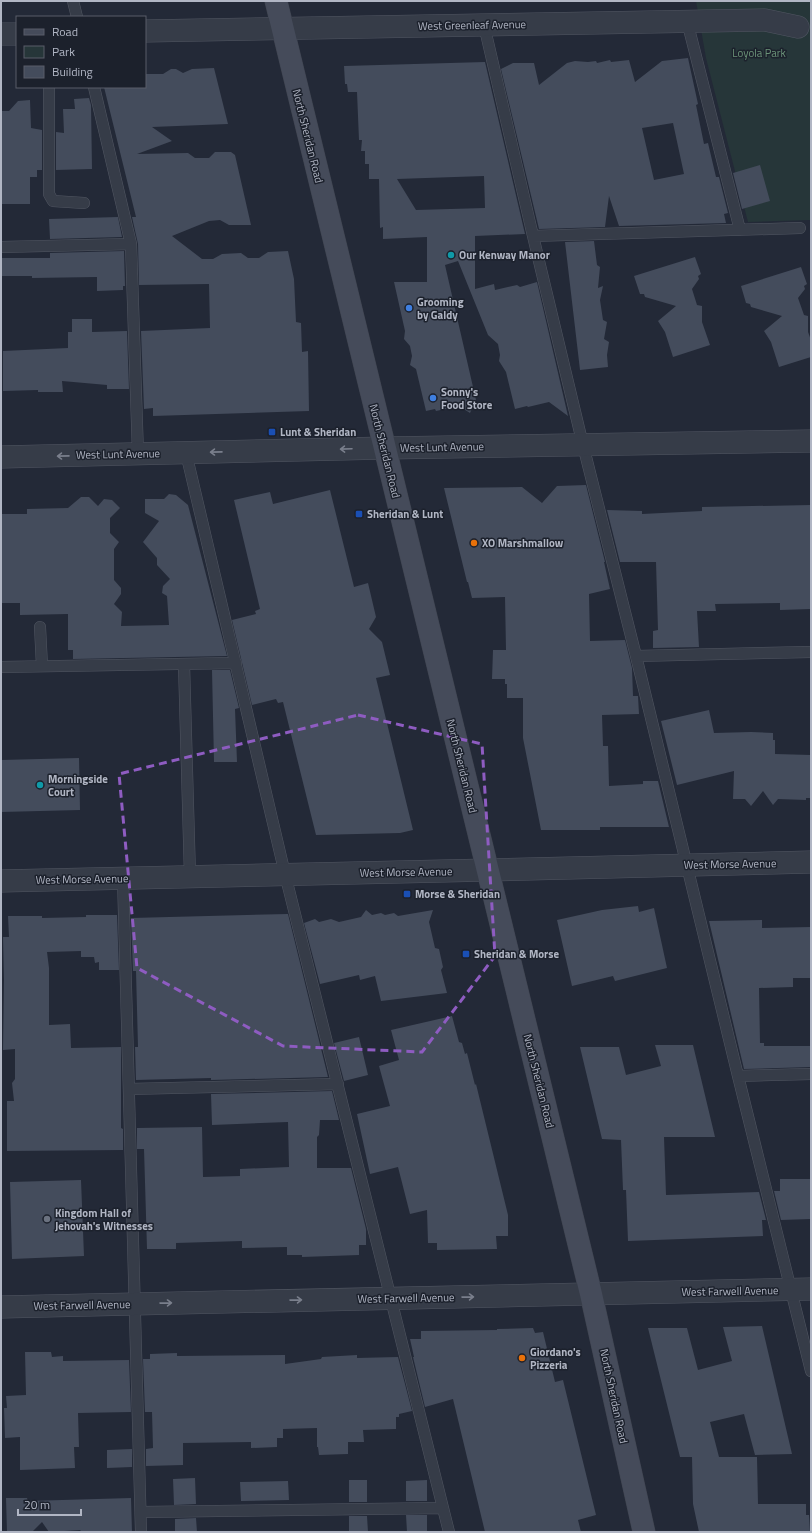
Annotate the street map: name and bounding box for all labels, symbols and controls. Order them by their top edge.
legend [16,16,146,88]
street label: West Greenleaf Avenue [418,16,527,34]
text: Road [52,22,78,41]
text: Park [52,42,75,61]
park label: Loyola Park [732,45,786,61]
text: Building [52,62,93,81]
street label: North Sheridan Road [289,87,327,185]
place label: Our Kenway Manor [459,247,550,263]
marker: Our Kenway Manor [446,250,456,260]
place label: Grooming by Galdy [417,294,464,323]
marker: Grooming by Galdy [404,303,414,313]
place label: Sonny's Food Store [441,384,493,413]
marker: Sonny's Food Store [428,393,438,403]
street label: North Sheridan Road [366,402,404,500]
place label: Lunt & Sheridan [280,424,356,440]
marker: Lunt & Sheridan [267,427,277,437]
street label: West Lunt Avenue [400,438,485,456]
street label: West Lunt Avenue [76,445,161,463]
one-way arrow [340,446,353,453]
one-way arrow [210,448,223,456]
one-way arrow [57,452,70,459]
place label: Sheridan & Lunt [367,506,443,522]
marker: Sheridan & Lunt [354,509,364,519]
place label: XO Marshmallow [482,535,564,551]
marker: XO Marshmallow [469,538,479,548]
street label: North Sheridan Road [443,717,481,815]
place label: Morningside Court [48,771,108,800]
marker: Morningside Court [35,780,45,790]
street label: West Morse Avenue [683,855,777,873]
street label: West Morse Avenue [359,863,453,881]
street label: West Morse Avenue [35,870,129,888]
place label: Morse & Sheridan [415,886,500,902]
marker: Morse & Sheridan [402,889,412,899]
place label: Sheridan & Morse [474,946,559,962]
marker: Sheridan & Morse [461,949,471,959]
street label: North Sheridan Road [520,1032,558,1130]
place label: Kingdom Hall of Jehovah's Witnesses [55,1205,153,1234]
marker: Kingdom Hall of Jehovah's Witnesses [42,1214,52,1224]
street label: West Farwell Avenue [681,1282,779,1300]
street label: West Farwell Avenue [357,1289,455,1307]
one-way arrow [461,1293,474,1300]
street label: West Farwell Avenue [33,1296,131,1314]
one-way arrow [289,1296,302,1304]
one-way arrow [159,1299,172,1307]
place label: Giordano's Pizzeria [530,1344,581,1373]
street label: North Sheridan Road [596,1347,632,1445]
marker: Giordano's Pizzeria [517,1353,527,1363]
scale bar [18,1491,81,1517]
text: 20 m [24,1495,50,1514]

